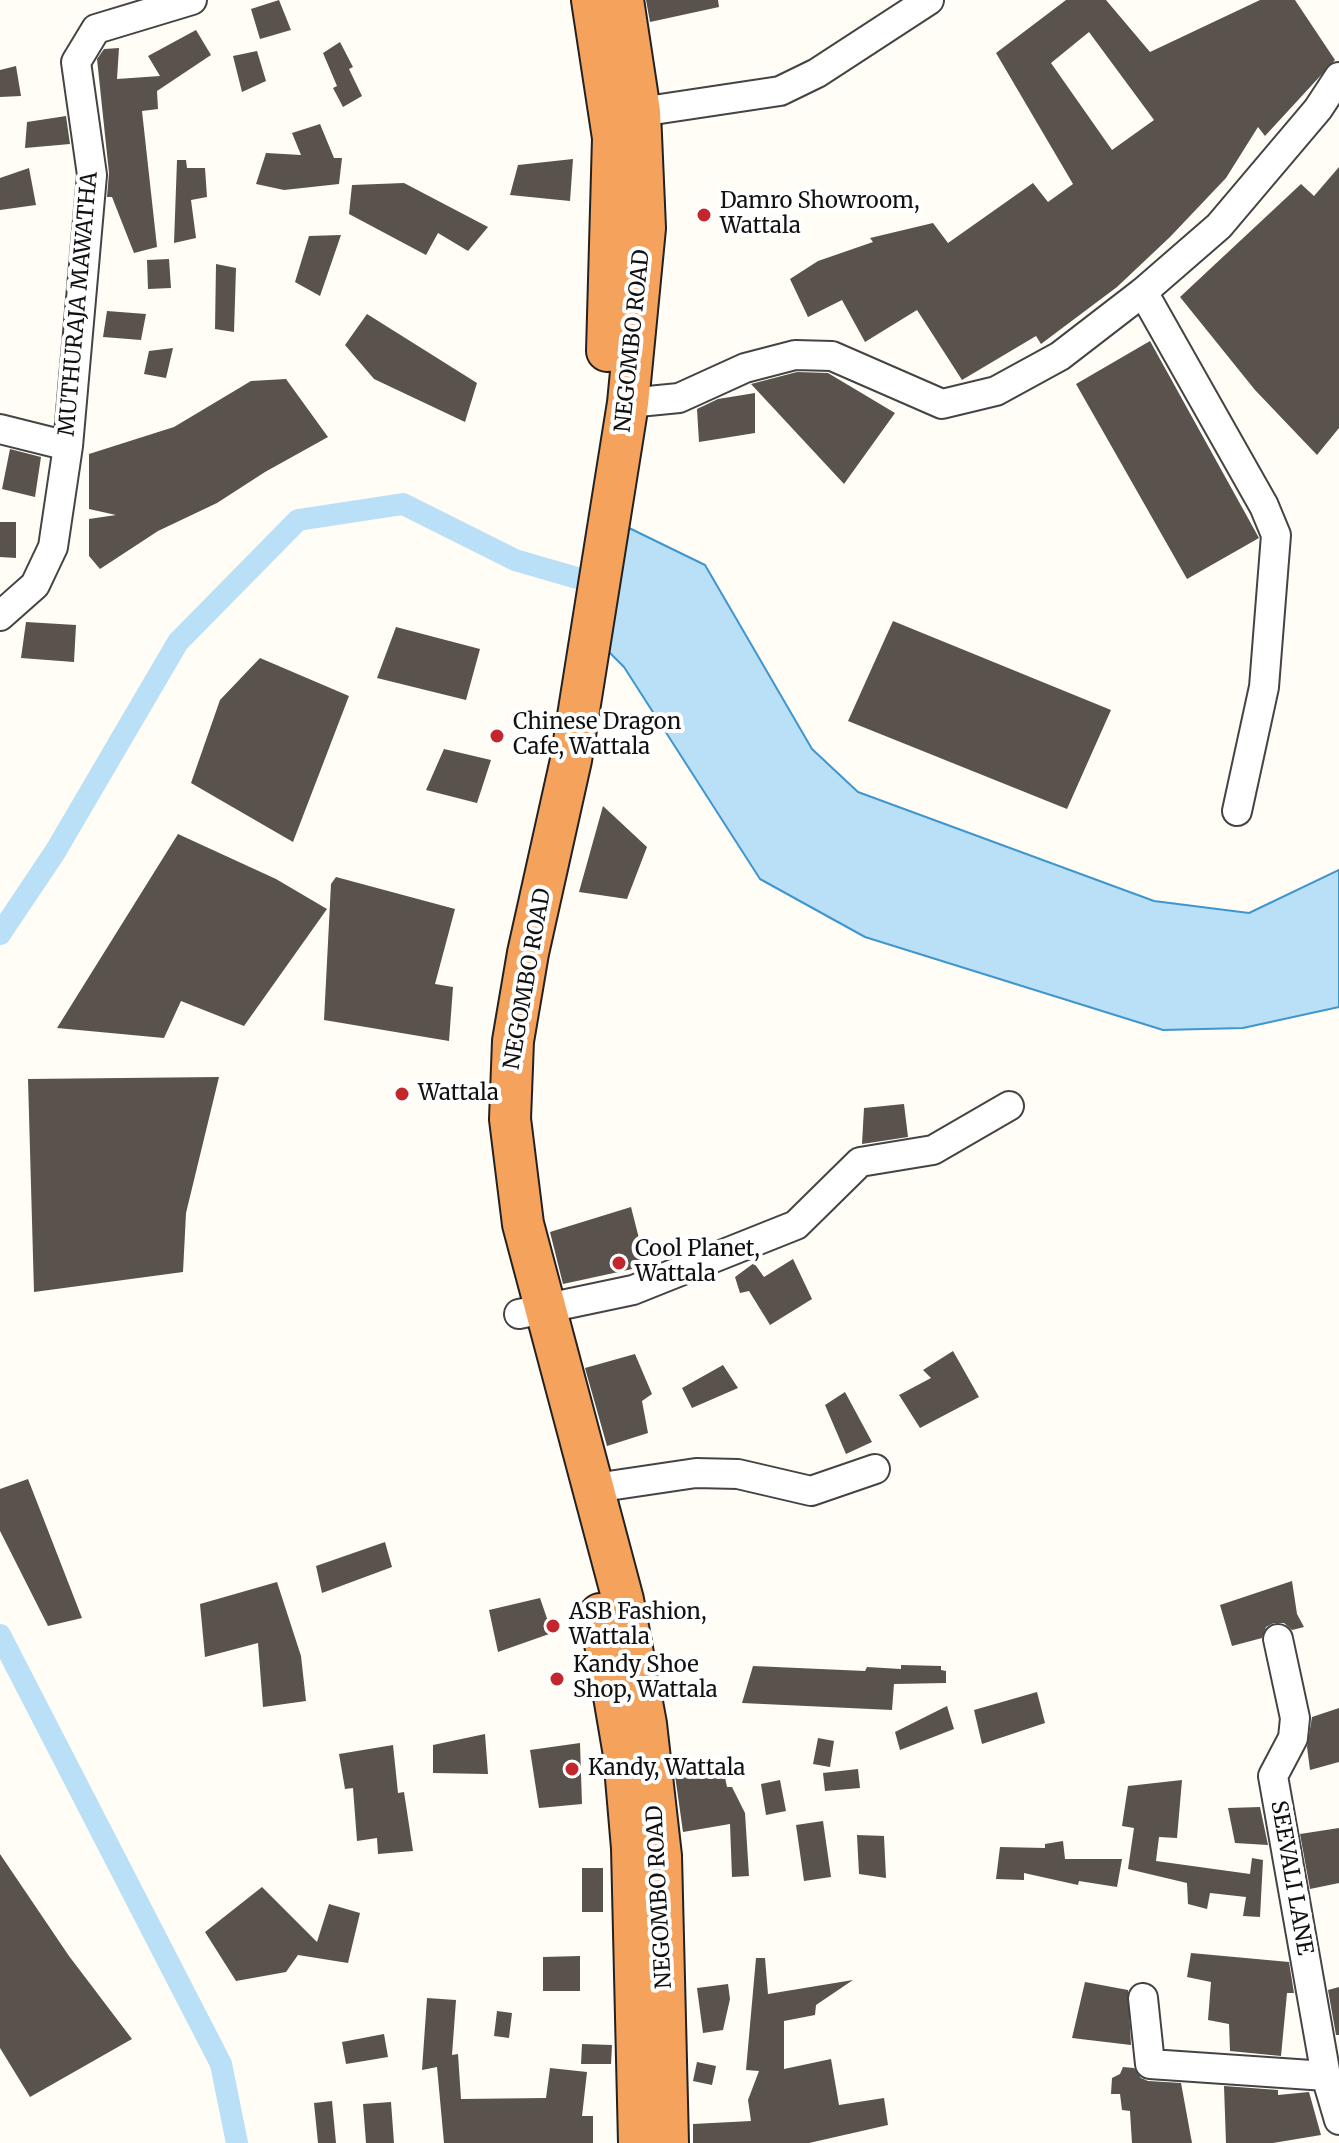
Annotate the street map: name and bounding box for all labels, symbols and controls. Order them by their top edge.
street label: MUTHURAJA MAWATHA [54,171,104,437]
place label: Damro Showroom, Wattala [720,189,919,240]
marker: Damro Showroom, Wattala [695,206,713,224]
street label: NEGOMBO ROAD [610,248,656,434]
place label: Chinese Dragon Cafe, Wattala [513,710,681,762]
marker: Chinese Dragon Cafe, Wattala [488,727,506,745]
street label: NEGOMBO ROAD [499,886,557,1072]
place label: Wattala [418,1081,499,1107]
marker: Wattala [393,1085,411,1103]
place label: Cool Planet, Wattala [635,1237,760,1288]
marker: Cool Planet, Wattala [610,1254,628,1272]
place label: ASB Fashion, Wattala [569,1600,707,1652]
marker: ASB Fashion, Wattala [544,1617,562,1635]
place label: Kandy Shoe Shop, Wattala [573,1653,718,1704]
marker: Kandy Shoe Shop, Wattala [548,1670,566,1688]
place label: Kandy, Wattala [588,1756,745,1782]
marker: Kandy, Wattala [563,1760,581,1778]
street label: SEEVALI LANE [1264,1799,1318,1957]
street label: NEGOMBO ROAD [642,1805,678,1989]

